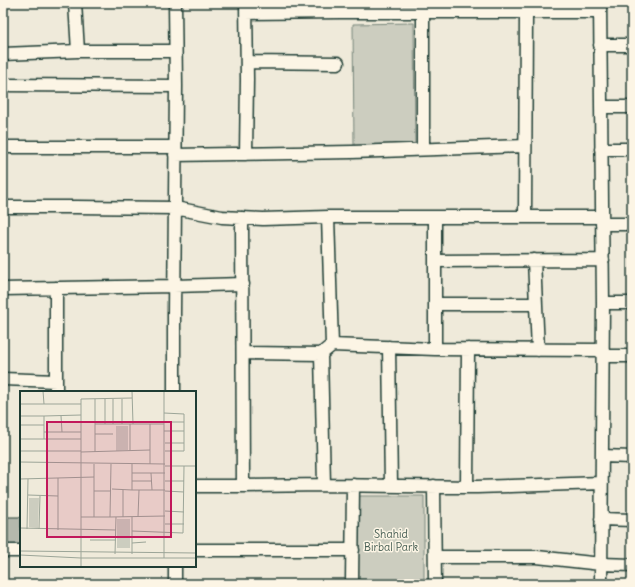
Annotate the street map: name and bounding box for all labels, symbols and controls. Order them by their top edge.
inset map [20,391,196,567]
park label: Shahid Birbal Park [364,527,419,554]

